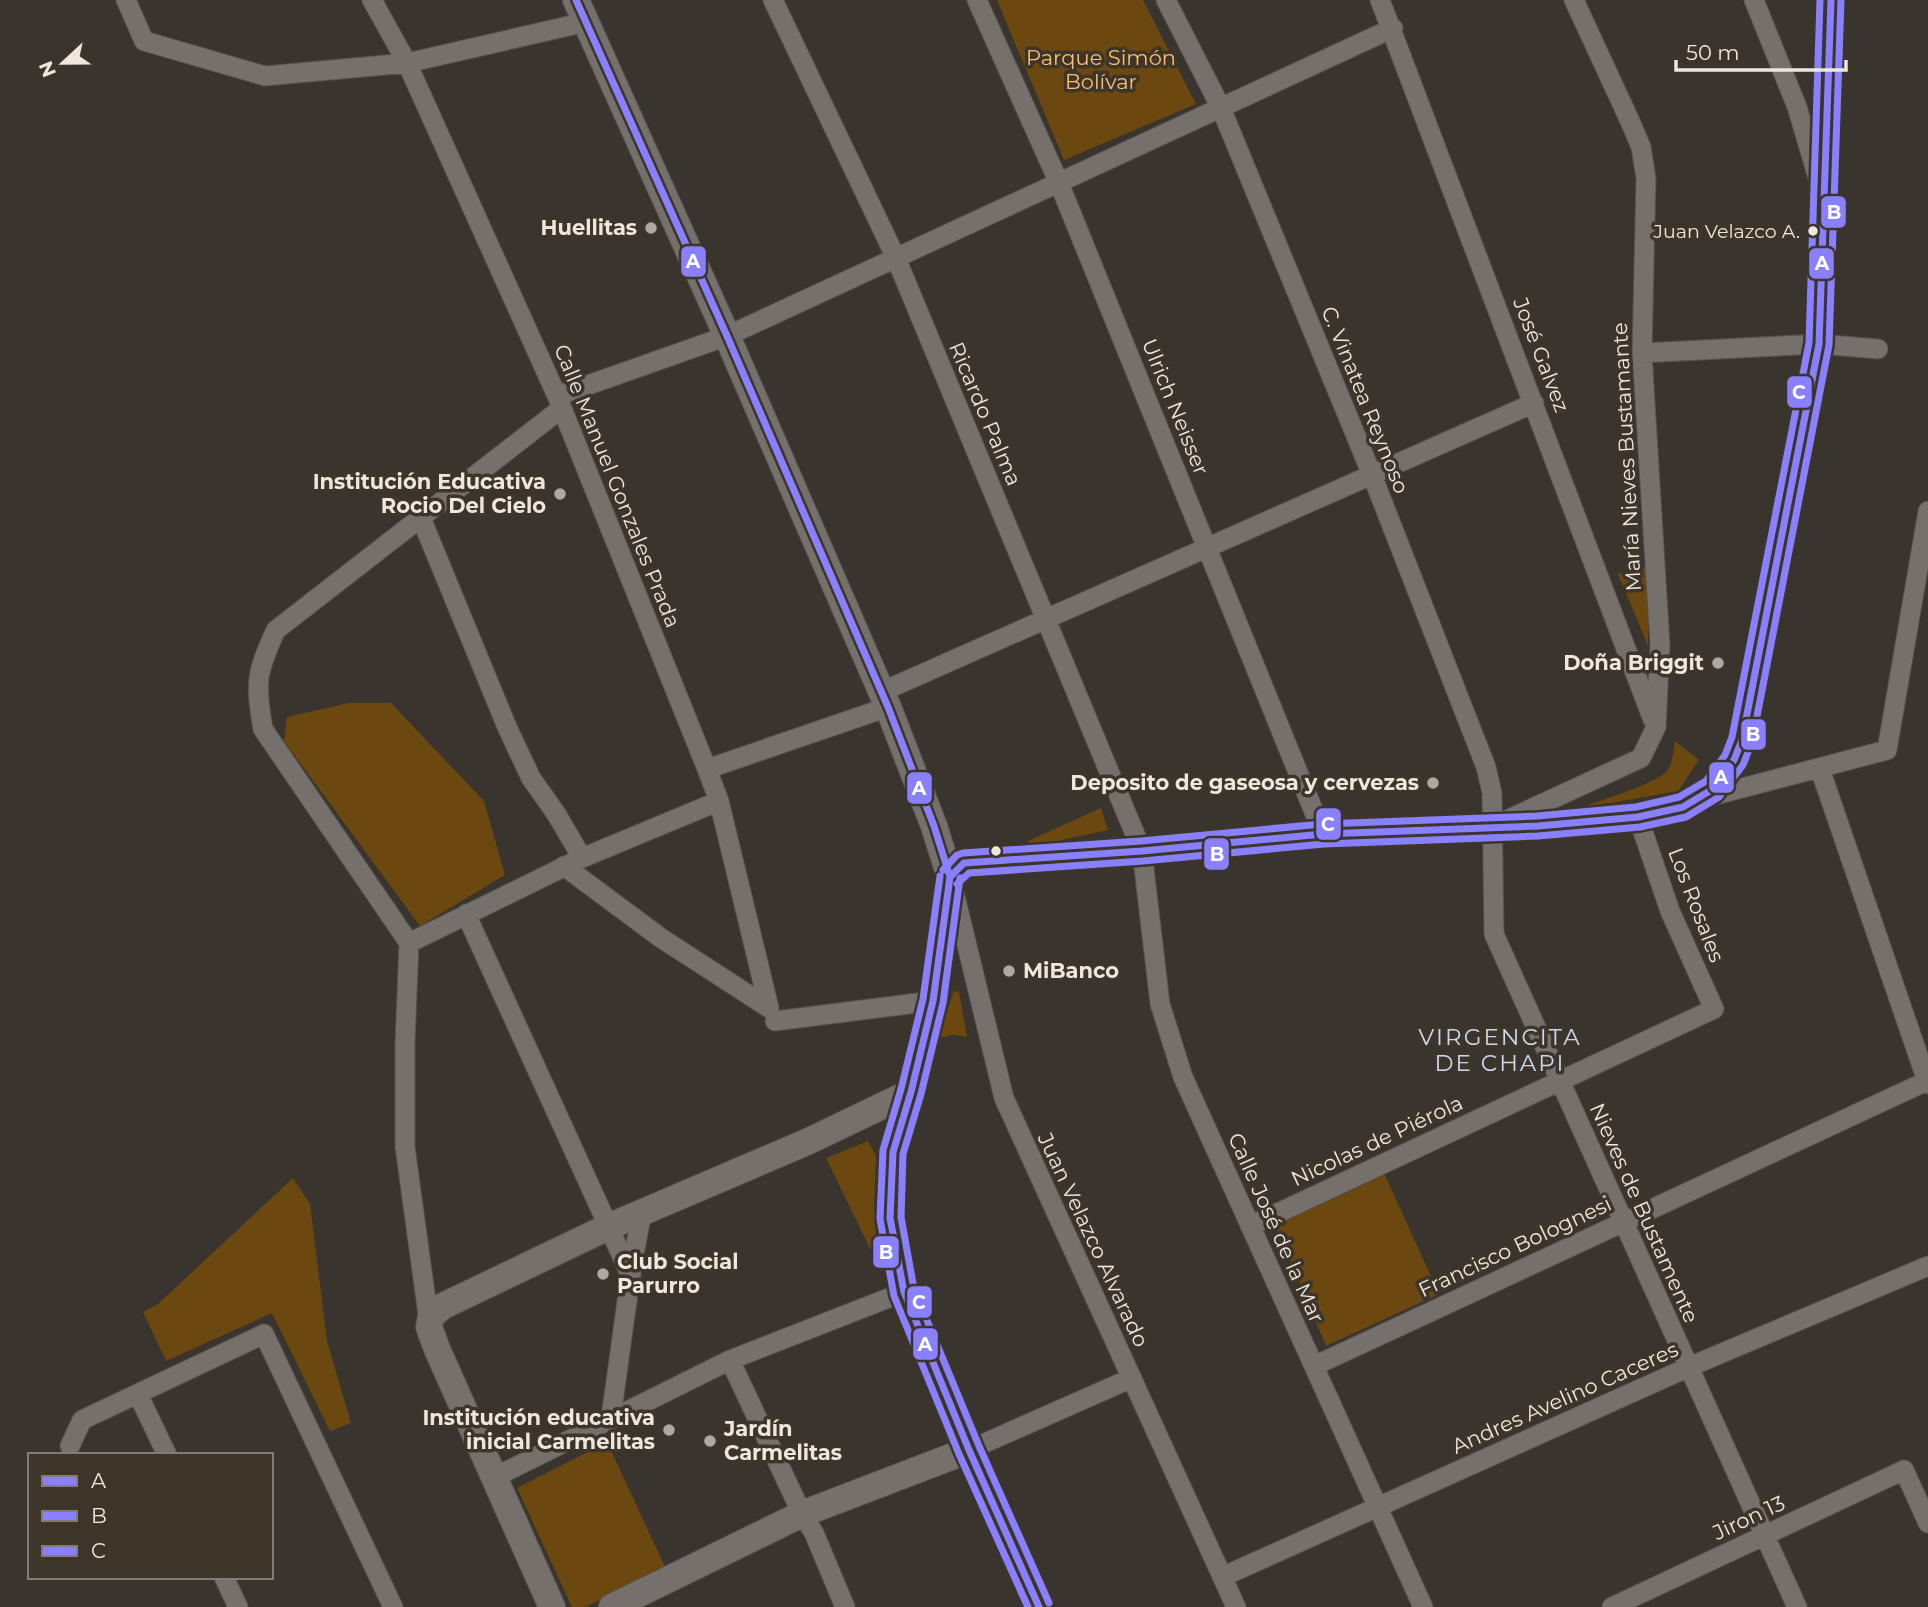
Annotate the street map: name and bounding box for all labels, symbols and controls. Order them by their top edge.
north arrow [28,28,98,98]
scale bar [1676,28,1846,72]
text: 50 m [1686,40,1740,65]
park label: Parque Simón Bolívar [1026,45,1176,94]
text: N [34,58,61,81]
line badge: B [1820,195,1847,229]
text: B [1827,201,1841,224]
place label: Huellitas [541,215,637,240]
marker: Huellitas [643,220,659,236]
place label: Juan Velazco A. [1652,220,1800,243]
marker: Juan Velazco A. [1806,224,1820,238]
line badge: A [680,245,707,278]
line badge: A [1808,247,1835,280]
text: A [685,250,701,273]
text: A [1814,252,1830,275]
street label: José Galvez [1508,293,1575,416]
street label: C. Vinatea Reynoso [1316,302,1415,497]
street label: María Nieves Bustamante [1607,322,1646,592]
street label: Ulrich Neisser [1137,335,1214,479]
street label: Ricardo Palma [944,338,1027,489]
street label: Calle Manuel Gonzales Prada [549,341,686,631]
line badge: C [1786,375,1813,409]
text: C [1792,381,1806,404]
place label: Institución Educativa Rocio Del Cielo [313,469,546,518]
marker: Institución Educativa Rocio Del Cielo [552,486,568,502]
place label: Doña Briggit [1563,650,1704,675]
marker: Doña Briggit [1710,655,1726,671]
line badge: B [1740,718,1767,751]
text: B [1746,723,1760,746]
line badge: A [1708,761,1735,794]
text: A [1713,766,1729,789]
place label: Deposito de gaseosa y cervezas [1070,770,1419,795]
line badge: A [906,771,933,805]
marker: Deposito de gaseosa y cervezas [1425,775,1441,791]
text: A [911,777,927,800]
line badge: C [1315,807,1342,841]
text: C [1321,813,1335,836]
line badge: B [1203,837,1230,871]
text: B [1210,843,1224,866]
unlabelled marker [989,844,1003,858]
street label: Los Rosales [1663,844,1730,966]
place label: MiBanco [1023,958,1119,983]
marker: MiBanco [1001,963,1017,979]
district label: VIRGENCITA DE CHAPI [1418,1023,1582,1077]
street label: Nicolas de Piérola [1287,1090,1467,1191]
street label: Nieves de Bustamente [1585,1099,1704,1326]
street label: Juan Velazco Alvarado [1032,1128,1154,1351]
street label: Calle José de la Mar [1223,1129,1330,1327]
street label: Francisco Bolognesi [1414,1191,1615,1302]
line badge: B [872,1235,900,1269]
text: B [879,1241,893,1264]
place label: Club Social Parurro [617,1249,738,1298]
marker: Club Social Parurro [595,1266,611,1282]
line badge: C [906,1285,933,1319]
text: C [912,1291,926,1314]
line badge: A [912,1327,939,1361]
text: A [917,1333,933,1356]
street label: Andres Avelino Caceres [1448,1336,1682,1459]
place label: Institución educativa inicial Carmelitas [422,1405,655,1454]
place label: Jardín Carmelitas [723,1416,842,1465]
marker: Institución educativa inicial Carmelitas [661,1422,677,1438]
marker: Jardín Carmelitas [702,1433,718,1449]
legend [28,1453,273,1579]
text: A [91,1468,107,1493]
street label: Jiron 13 [1708,1490,1789,1545]
text: B [91,1503,107,1528]
text: C [91,1538,106,1563]

